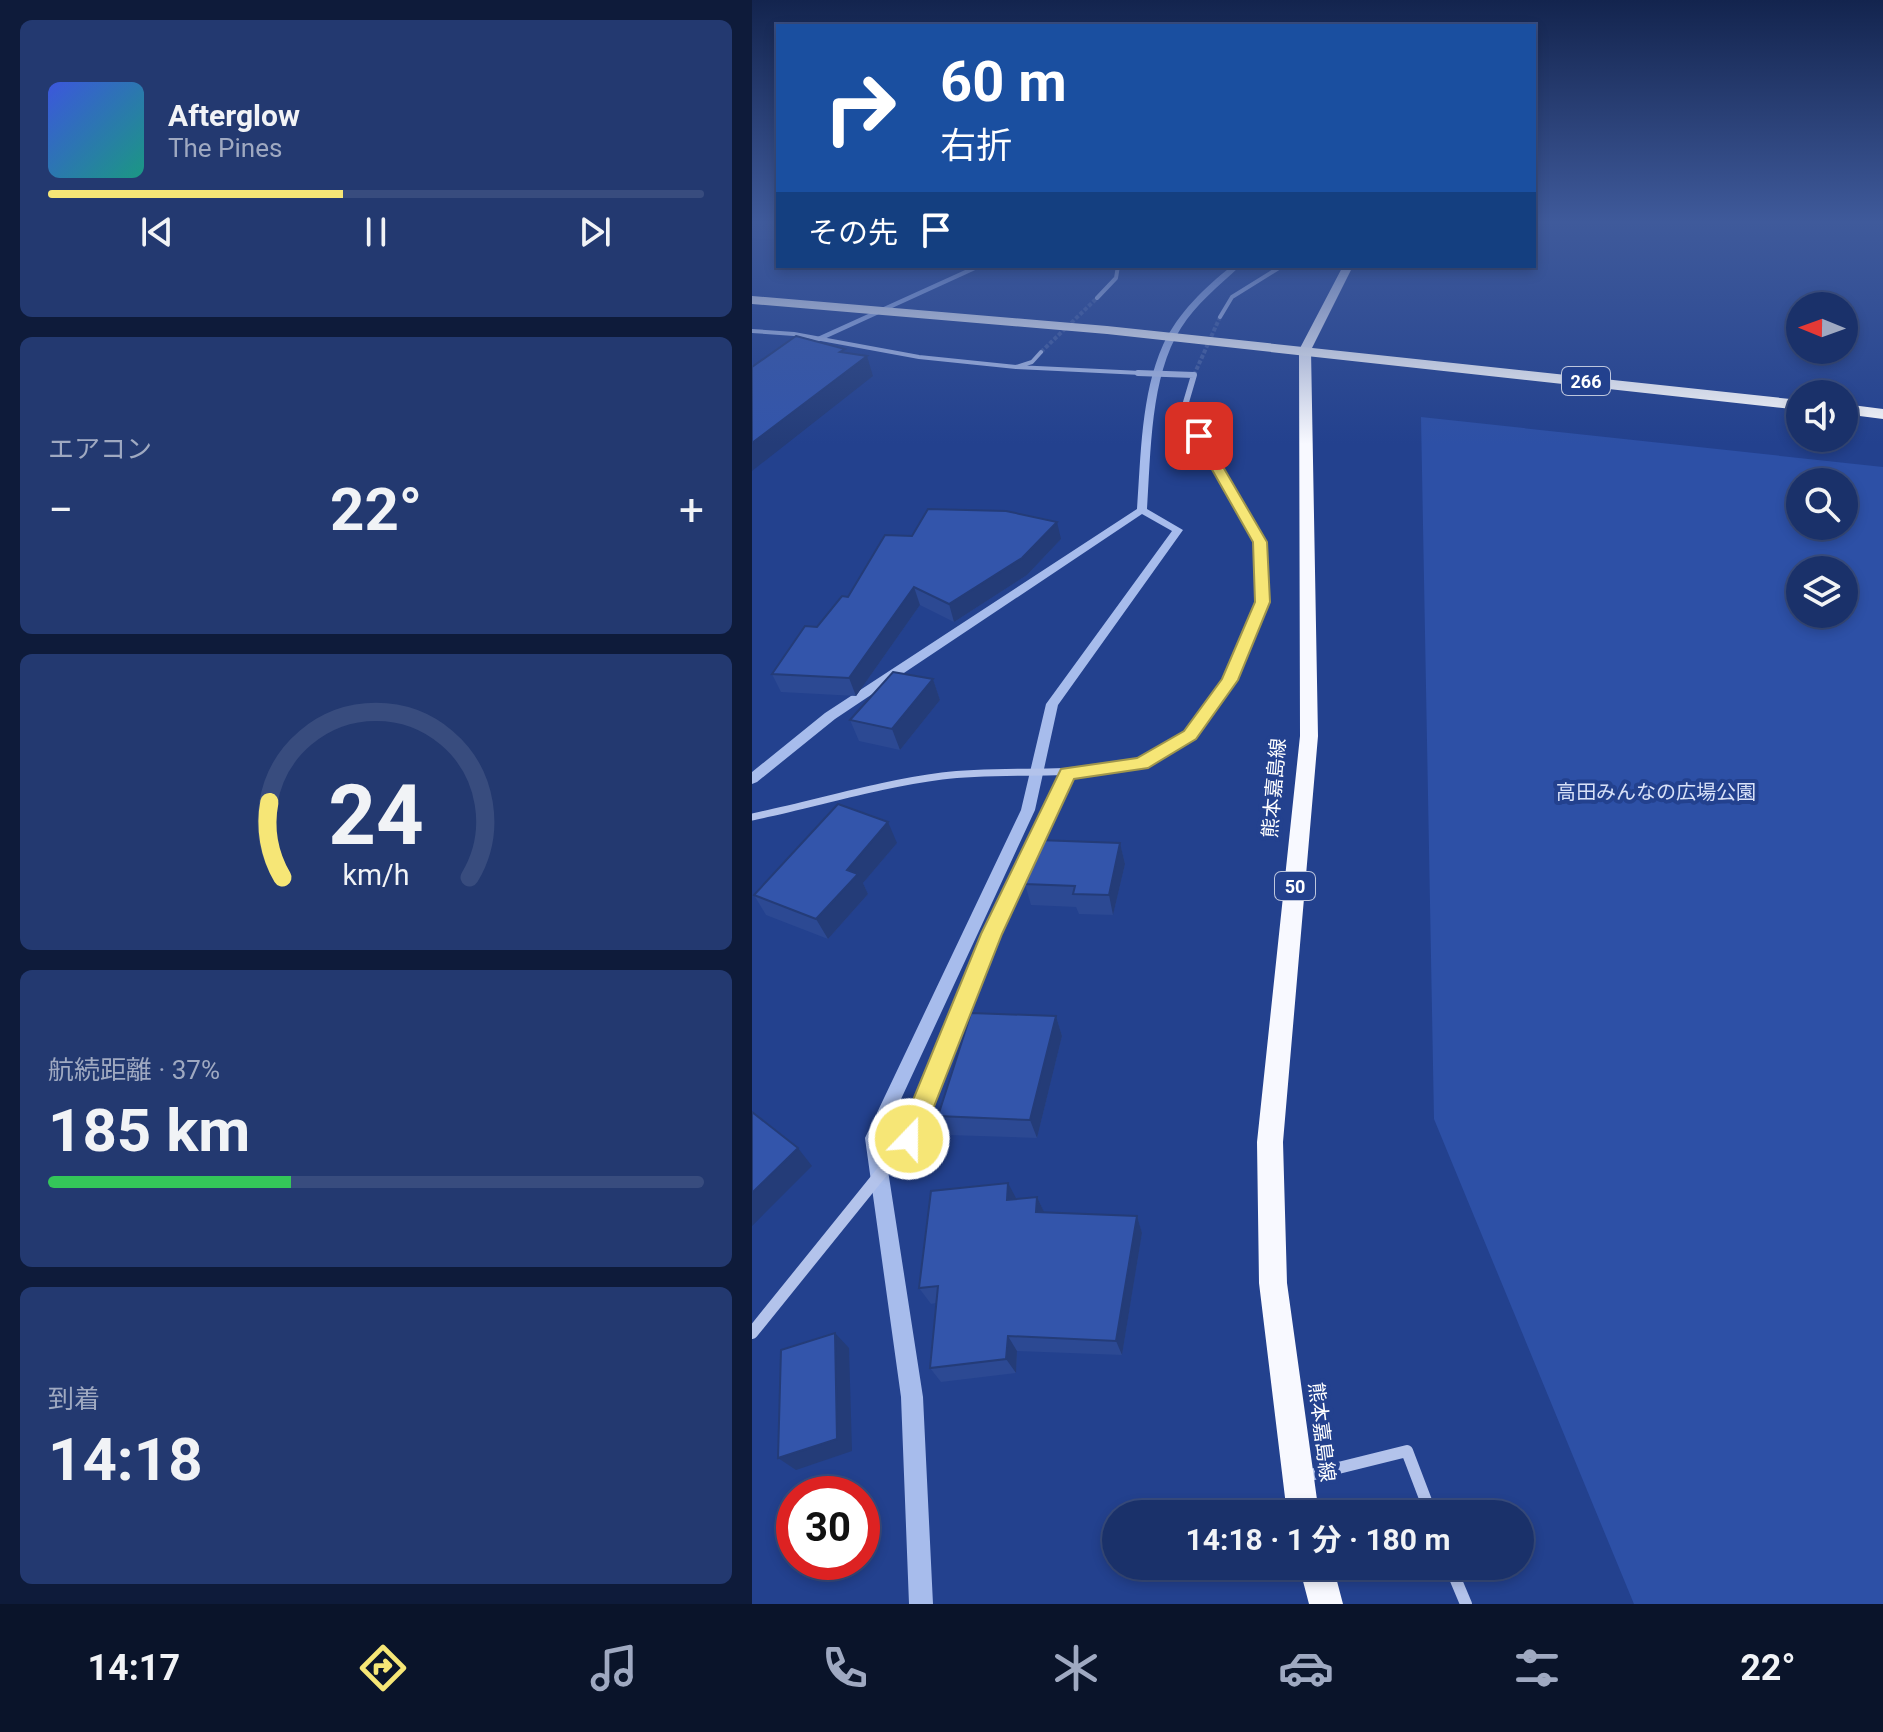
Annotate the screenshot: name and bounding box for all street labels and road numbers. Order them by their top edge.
road number: 266 [1562,367,1610,395]
street label: 熊本嘉島線 [1258,737,1290,839]
road number: 50 [1275,872,1315,900]
street label: 熊本嘉島線 [1304,1381,1340,1483]

